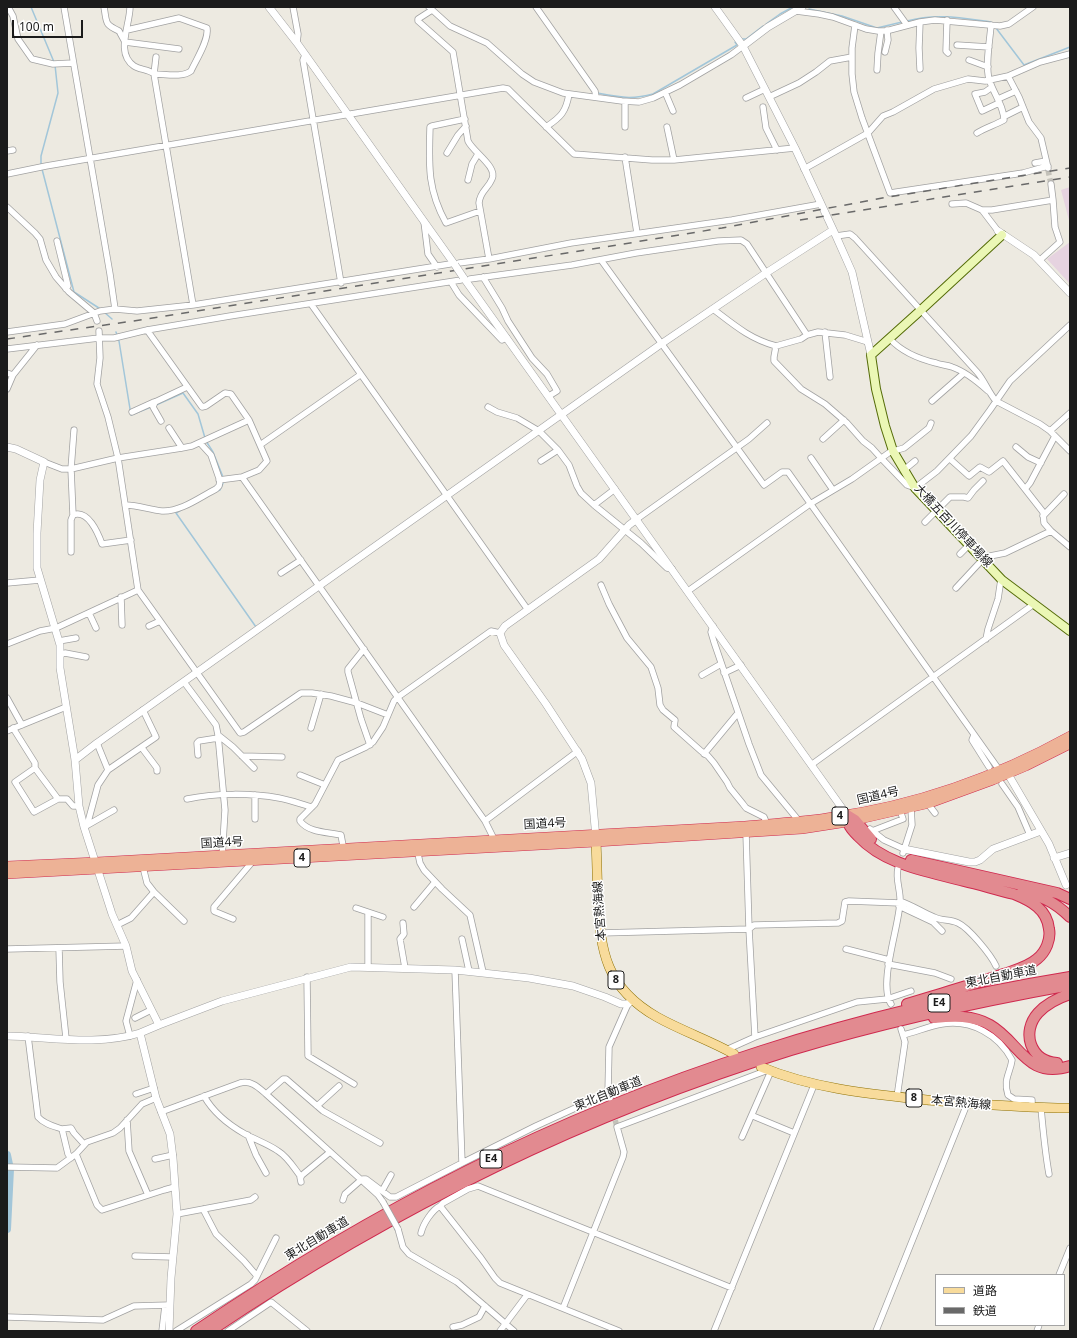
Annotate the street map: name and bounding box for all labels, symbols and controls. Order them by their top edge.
scale bar [14,12,85,38]
text: 100 m [19,18,54,35]
street label: 大橋五百川停車場線 [911,482,995,570]
street label: 国道4号 [855,784,901,808]
road number: 4 [832,807,848,825]
street label: 国道4号 [523,816,567,832]
street label: 国道4号 [200,835,244,851]
road number: 4 [294,849,310,867]
street label: 本宮熱海線 [591,881,609,941]
street label: 東北自動車道 [964,963,1038,991]
road number: 8 [608,971,624,989]
road number: E4 [928,994,950,1012]
street label: 東北自動車道 [572,1074,644,1114]
road number: 8 [906,1089,922,1107]
street label: 本宮熱海線 [930,1093,992,1113]
road number: E4 [480,1150,502,1168]
street label: 東北自動車道 [282,1214,352,1264]
legend [935,1274,1065,1326]
text: 道路 [973,1282,997,1299]
text: 鉄道 [973,1302,997,1319]

